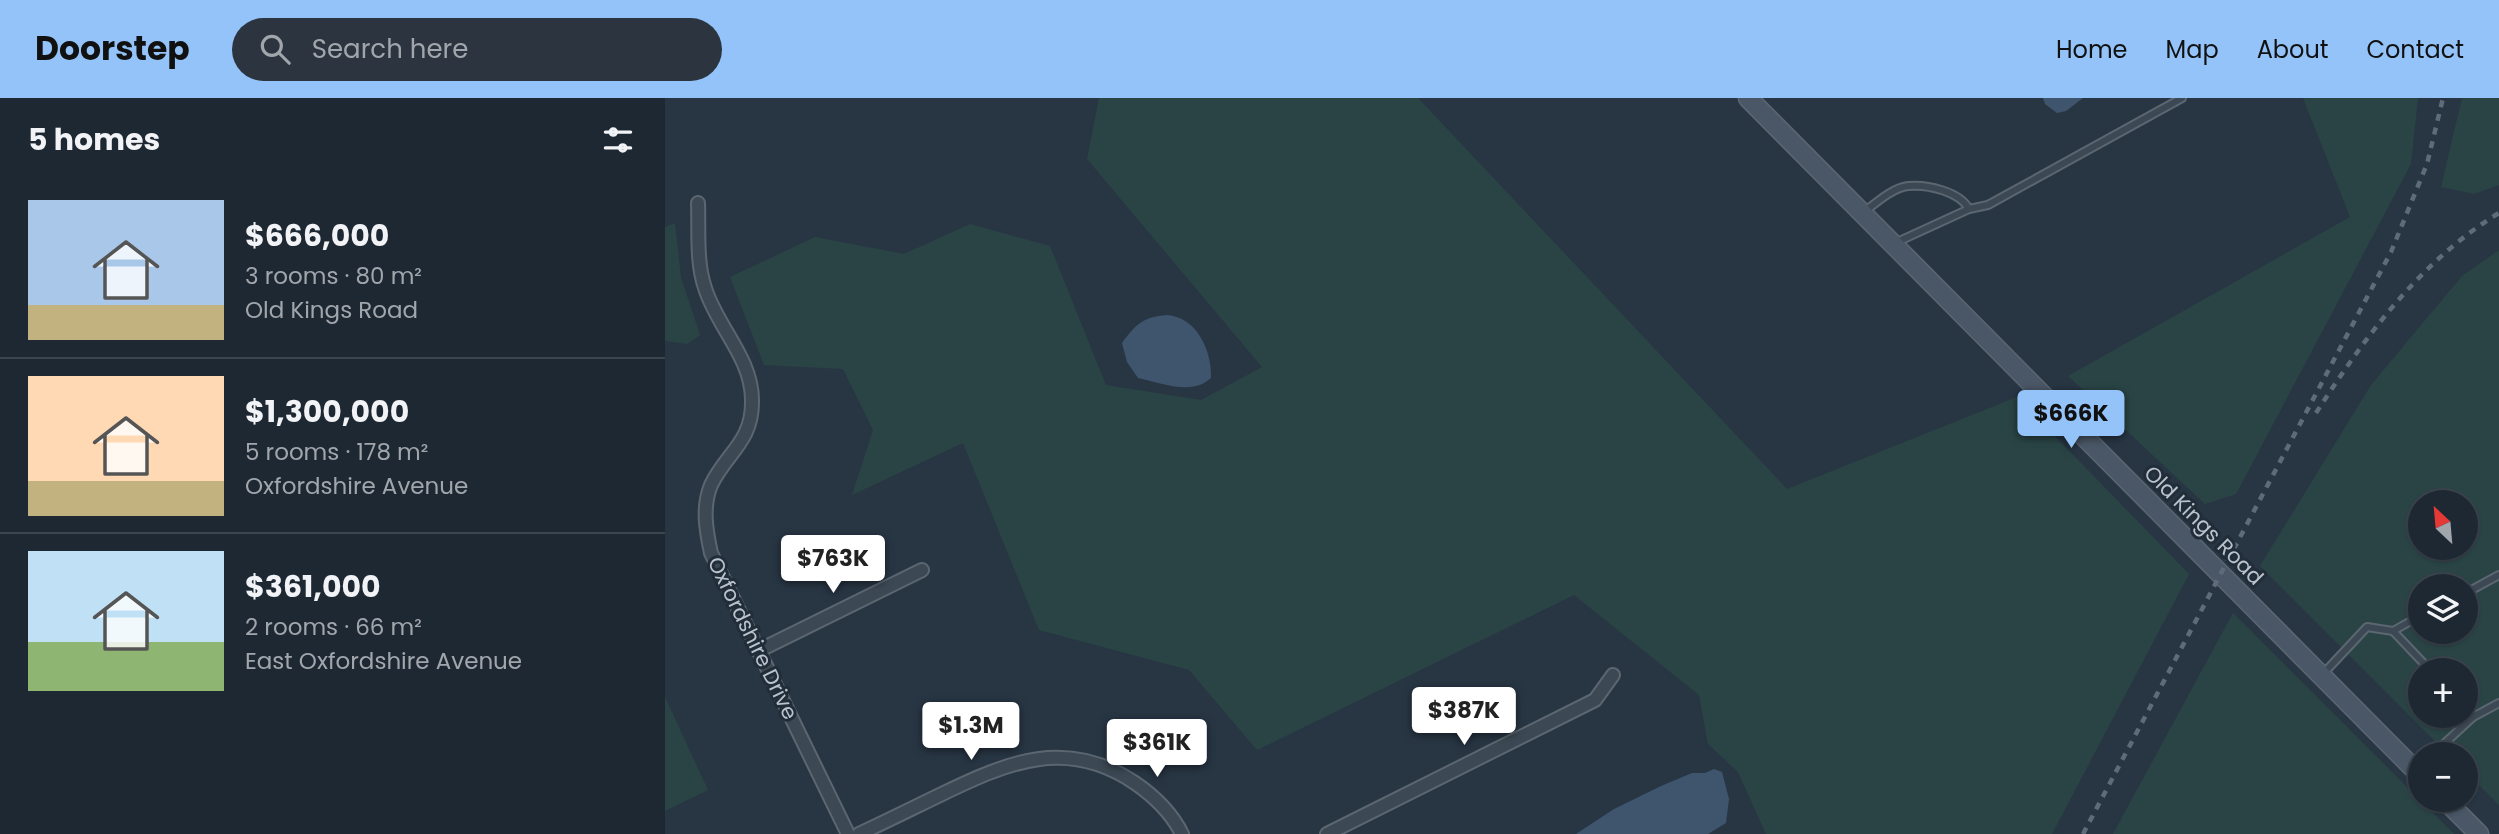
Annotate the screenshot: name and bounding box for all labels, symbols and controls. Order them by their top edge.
search box [232,18,722,81]
text: Doorstep [35,25,190,72]
icon: search [256,30,294,68]
text: Search here [312,31,468,67]
text: Home [2056,33,2128,66]
text: Map [2166,33,2219,66]
text: About [2257,33,2328,66]
text: Contact [2366,33,2464,66]
text: 5 homes [28,118,160,161]
icon: filters [599,121,637,159]
text: $666,000 [245,214,389,257]
icon: home [84,228,168,312]
text: 3 rooms · 80 m² [245,260,422,292]
text: Old Kings Road [245,294,418,326]
text: $1,300,000 [245,390,409,433]
pin: $666K [2022,390,2120,450]
text: $666K [2033,397,2109,429]
icon: home [84,404,168,488]
text: 5 rooms · 178 m² [245,436,428,468]
street label: Old Kings Road [2138,459,2270,591]
text: Oxfordshire Avenue [245,470,468,502]
north arrow [2408,490,2478,560]
map controls [2408,490,2478,812]
pin: $763K [784,536,882,595]
text: $763K [797,542,869,574]
street label: Oxfordshire Drive [701,552,805,724]
text: $361,000 [245,565,381,608]
button: layers [2408,574,2478,644]
icon: home [84,579,168,663]
text: 2 rooms · 66 m² [245,611,422,643]
text: East Oxfordshire Avenue [245,645,522,677]
button: + [2408,658,2478,728]
pin: $387K [1415,688,1513,747]
text: $387K [1428,694,1500,726]
pin: $1.3M [922,702,1020,762]
text: $1.3M [938,709,1004,741]
pin: $361K [1108,720,1206,779]
text: $361K [1123,726,1191,758]
button: − [2408,742,2478,812]

